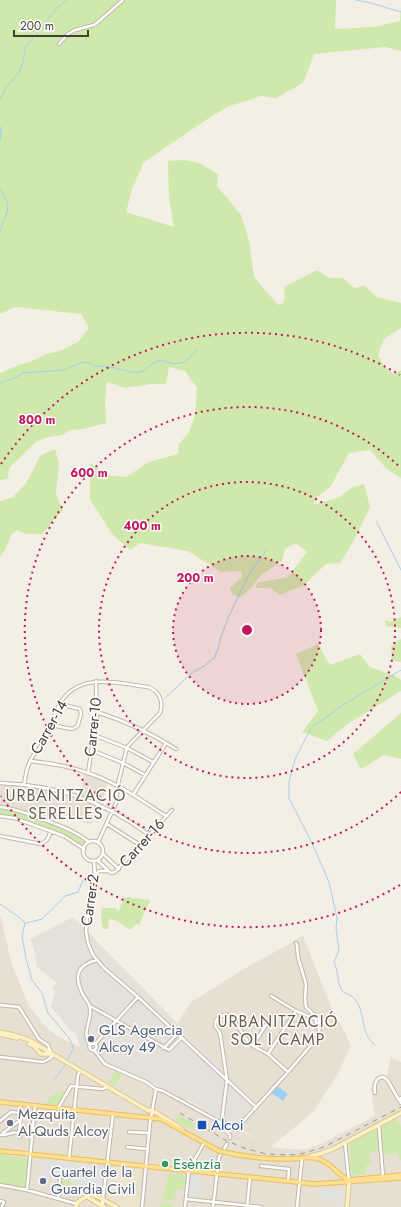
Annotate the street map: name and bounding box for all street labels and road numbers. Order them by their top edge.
street label: Carrer-14 [25,696,73,758]
street label: Carrer-10 [79,696,107,758]
street label: Carrer-16 [114,814,170,872]
street label: Carrer-2 [75,873,105,927]

